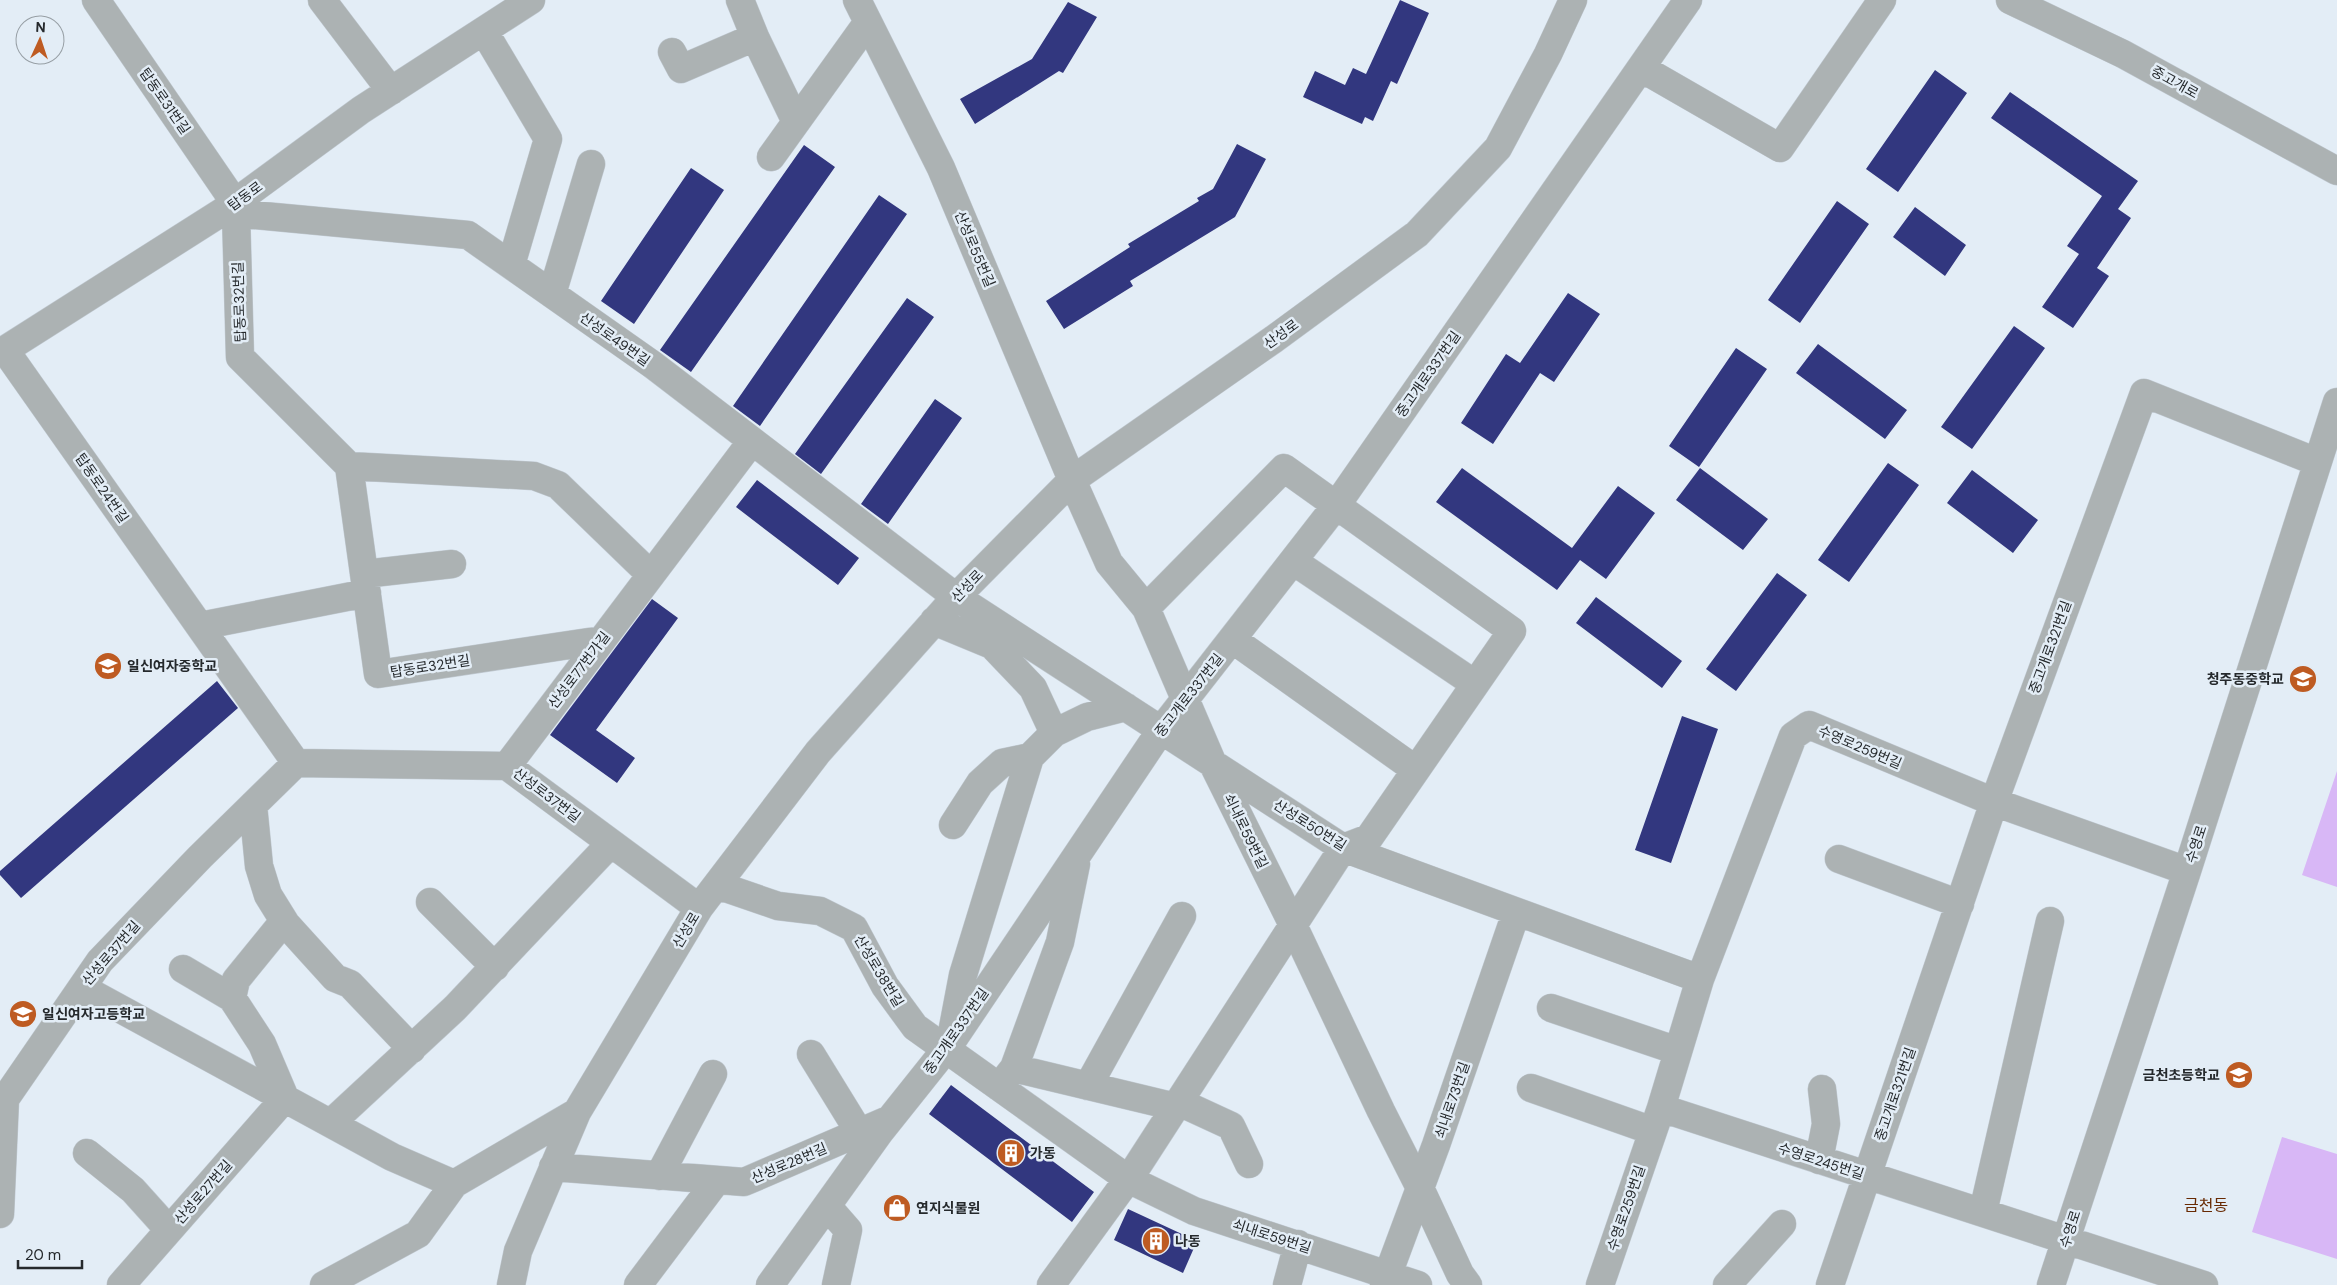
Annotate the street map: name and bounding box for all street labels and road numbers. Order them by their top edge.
street label: 중고개로 [2148,62,2202,102]
street label: 탑동로31번길 [136,64,194,138]
street label: 탑동로 [224,177,266,215]
street label: 산성로55번길 [951,208,999,290]
street label: 탑동로32번길 [229,261,249,343]
street label: 산성로49번길 [576,308,654,370]
street label: 산성로 [1260,315,1302,353]
street label: 중고개로337번길 [1392,327,1464,421]
street label: 탑동로24번길 [71,450,133,526]
street label: 산성로 [947,566,987,606]
street label: 중고개로321번길 [2025,598,2075,696]
street label: 산성로77번가길 [544,628,614,712]
street label: 중고개로337번길 [1151,650,1227,740]
street label: 탑동로32번길 [389,651,471,681]
street label: 수영로259번길 [1815,721,1905,773]
street label: 산성로37번길 [510,764,584,826]
street label: 쇠내로59번길 [1220,791,1272,871]
street label: 산성로50번길 [1270,796,1350,854]
street label: 수영로 [2181,823,2211,865]
street label: 산성로 [668,909,704,951]
street label: 산성로37번길 [78,917,144,989]
street label: 산성로38번길 [850,932,908,1010]
street label: 중고개로337번길 [920,984,992,1078]
street label: 중고개로321번길 [1871,1045,1919,1143]
street label: 쇠내로73번길 [1431,1059,1473,1141]
street label: 산성로28번길 [748,1139,830,1187]
street label: 수영로245번길 [1776,1139,1866,1183]
street label: 산성로27번길 [170,1156,236,1228]
street label: 수영로259번길 [1603,1163,1649,1253]
street label: 수영로 [2055,1208,2085,1250]
street label: 쇠내로59번길 [1231,1215,1313,1257]

